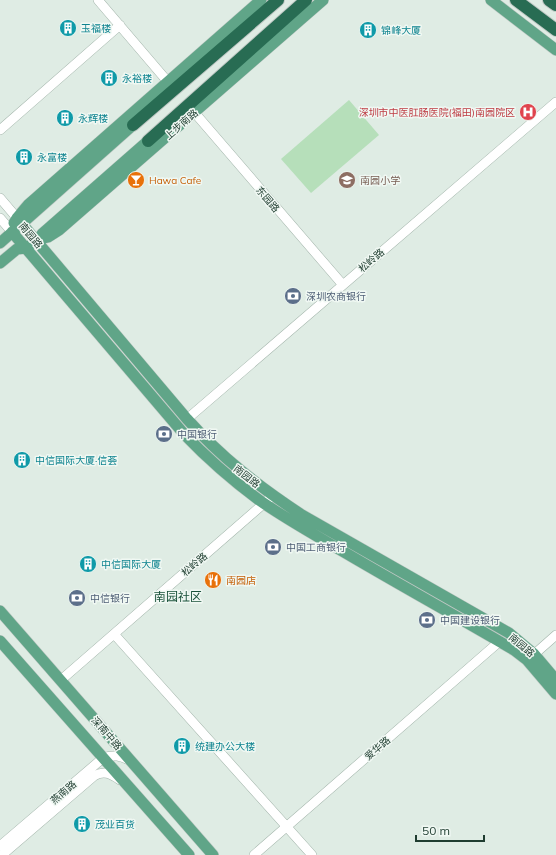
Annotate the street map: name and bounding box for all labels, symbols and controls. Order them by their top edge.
building icon: 玉福楼 [58,18,78,38]
building icon: 锦峰大厦 [358,20,378,40]
place label: 玉福楼 [81,22,111,35]
place label: 锦峰大厦 [381,24,421,37]
building icon: 永裕楼 [99,68,119,88]
place label: 永裕楼 [122,72,152,85]
hospital icon: 深圳市中医肛肠医院(福田)南园院区 [518,102,538,122]
street label: 上步南路 [162,106,201,142]
place label: 深圳市中医肛肠医院(福田)南园院区 [359,106,515,119]
building icon: 永辉楼 [55,108,75,128]
place label: 永辉楼 [78,112,108,125]
building icon: 永富楼 [14,147,34,167]
place label: 永富楼 [37,151,67,164]
bar icon: Hawa Cafe [126,170,146,190]
school or university icon: 南园小学 [337,170,357,190]
place label: Hawa Cafe [149,174,201,187]
place label: 南园小学 [360,174,400,187]
street label: 东园路 [253,184,282,215]
street label: 南园路 [16,220,45,251]
street label: 松岭路 [356,246,387,275]
bank icon: 深圳农商银行 [283,286,303,306]
place label: 深圳农商银行 [306,290,366,303]
bank icon: 中国银行 [154,424,174,444]
place label: 中国银行 [177,428,217,441]
building icon: 中信国际大厦·信荟 [12,450,32,470]
place label: 中信国际大厦·信荟 [35,454,117,467]
street label: 南园路 [231,462,263,491]
bank icon: 中国工商银行 [263,537,283,557]
place label: 中国工商银行 [286,541,346,554]
street label: 松岭路 [179,550,210,579]
building icon: 中信国际大厦 [78,554,98,574]
place label: 中信国际大厦 [101,558,161,571]
restaurant icon: 南园店 [203,570,223,590]
place label: 南园店 [226,574,256,587]
bank icon: 中信银行 [67,588,87,608]
district label: 南园社区 [154,589,202,604]
place label: 中信银行 [90,592,130,605]
bank icon: 中国建设银行 [417,610,437,630]
place label: 中国建设银行 [440,614,500,627]
street label: 南园路 [506,631,537,660]
street label: 深南中路 [89,714,125,753]
street label: 爱华路 [362,734,393,763]
building icon: 统建办公大楼 [172,736,192,756]
place label: 统建办公大楼 [195,740,255,753]
street label: 燕南路 [48,778,79,807]
building icon: 茂业百货 [72,814,92,834]
scale bar [416,817,484,843]
place label: 茂业百货 [95,818,135,831]
text: 50 m [422,823,450,838]

